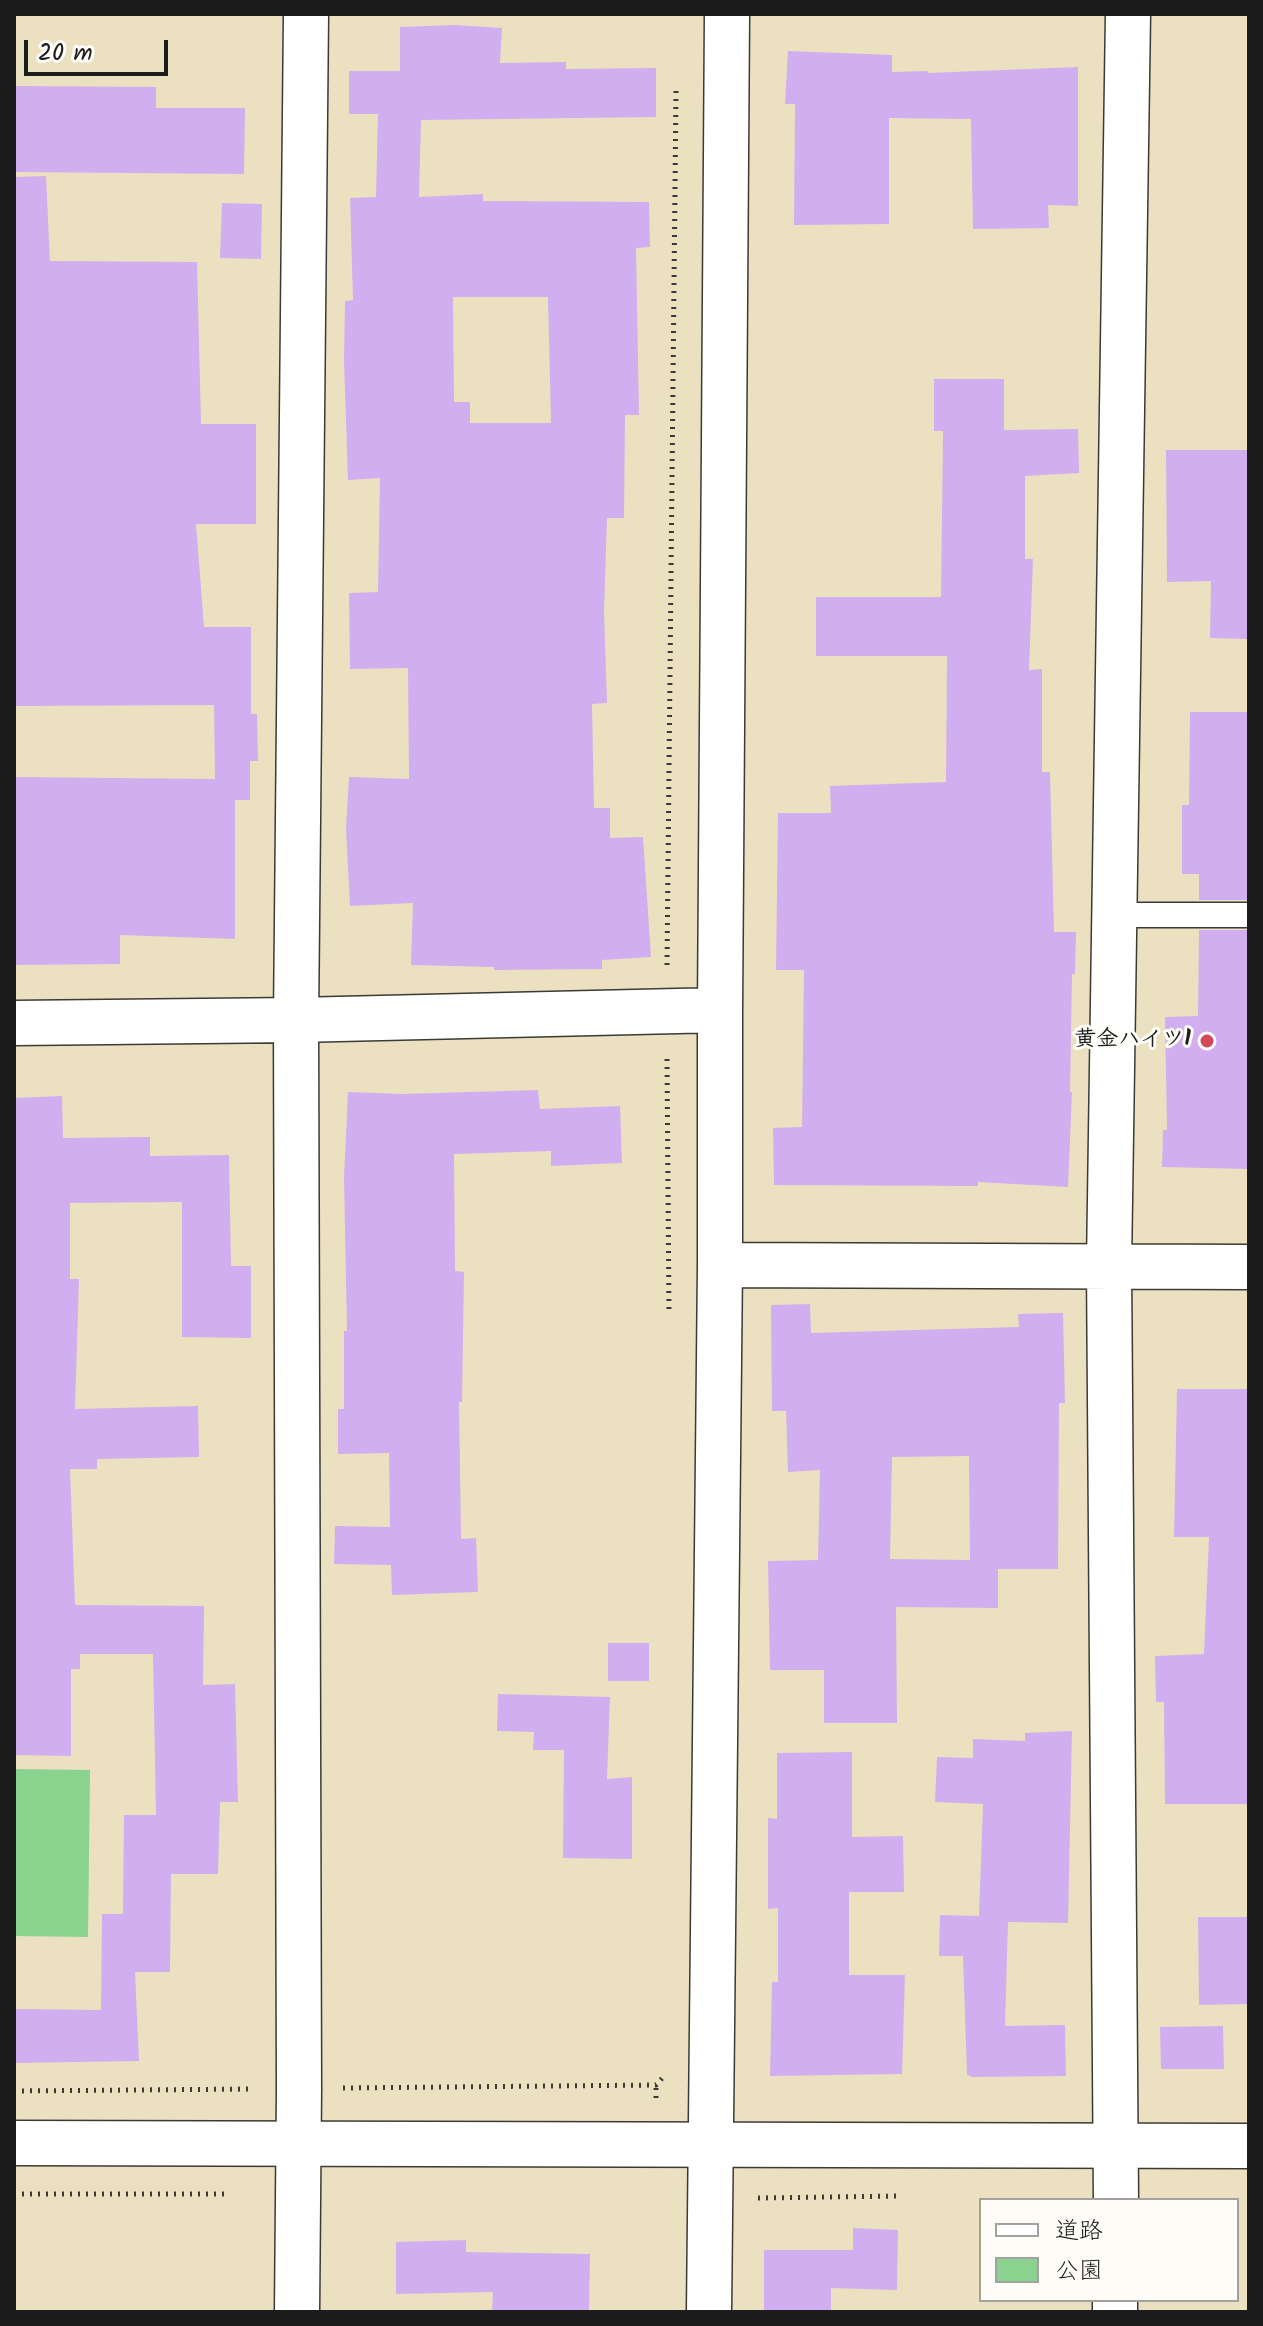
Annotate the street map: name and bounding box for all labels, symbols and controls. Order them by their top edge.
scale bar [28,24,172,74]
text: 20 m [38,34,93,73]
place label: 黄金ハイツ1 [1074,1028,1191,1054]
marker: 黄金ハイツ1 [1198,1032,1216,1050]
legend [979,2198,1239,2302]
text: 道路 [1055,2212,1103,2251]
text: 公園 [1055,2252,1103,2291]

